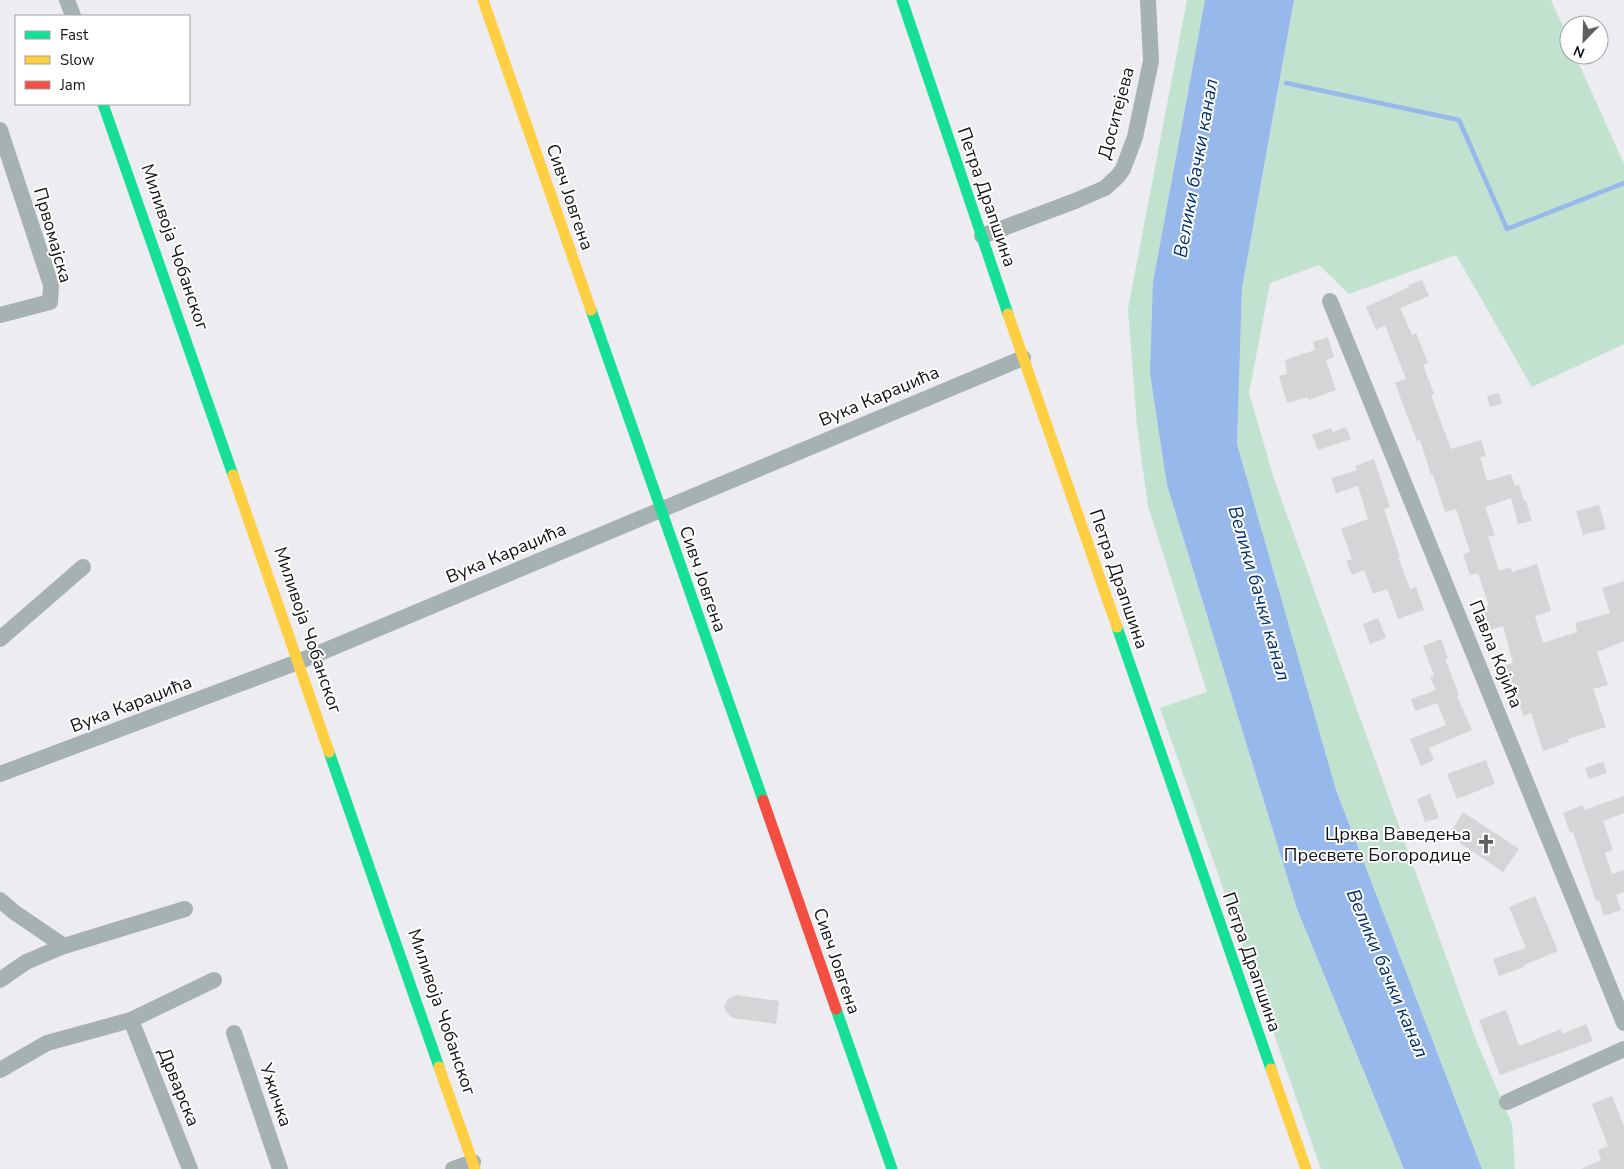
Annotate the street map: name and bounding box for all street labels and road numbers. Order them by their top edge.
street label: Доситејева [1092,64,1140,162]
street label: Петра Драпшина [952,124,1022,270]
street label: Сивч Јовгена [541,141,599,253]
street label: Миливоја Чобанског [135,161,215,333]
street label: Првомајска [28,185,78,285]
street label: Вука Караџића [815,360,943,432]
street label: Петра Драпшина [1084,506,1154,652]
street label: Вука Караџића [442,517,570,589]
street label: Сивч Јовгена [674,523,732,635]
street label: Миливоја Чобанског [268,544,348,716]
street label: Павла Којића [1463,596,1529,712]
street label: Вука Караџића [67,670,195,738]
street label: Петра Драпшина [1217,889,1287,1035]
street label: Сивч Јовгена [808,905,866,1017]
street label: Миливоја Чобанског [402,926,482,1098]
street label: Дрварска [152,1044,206,1130]
street label: Ужичка [254,1059,298,1130]

